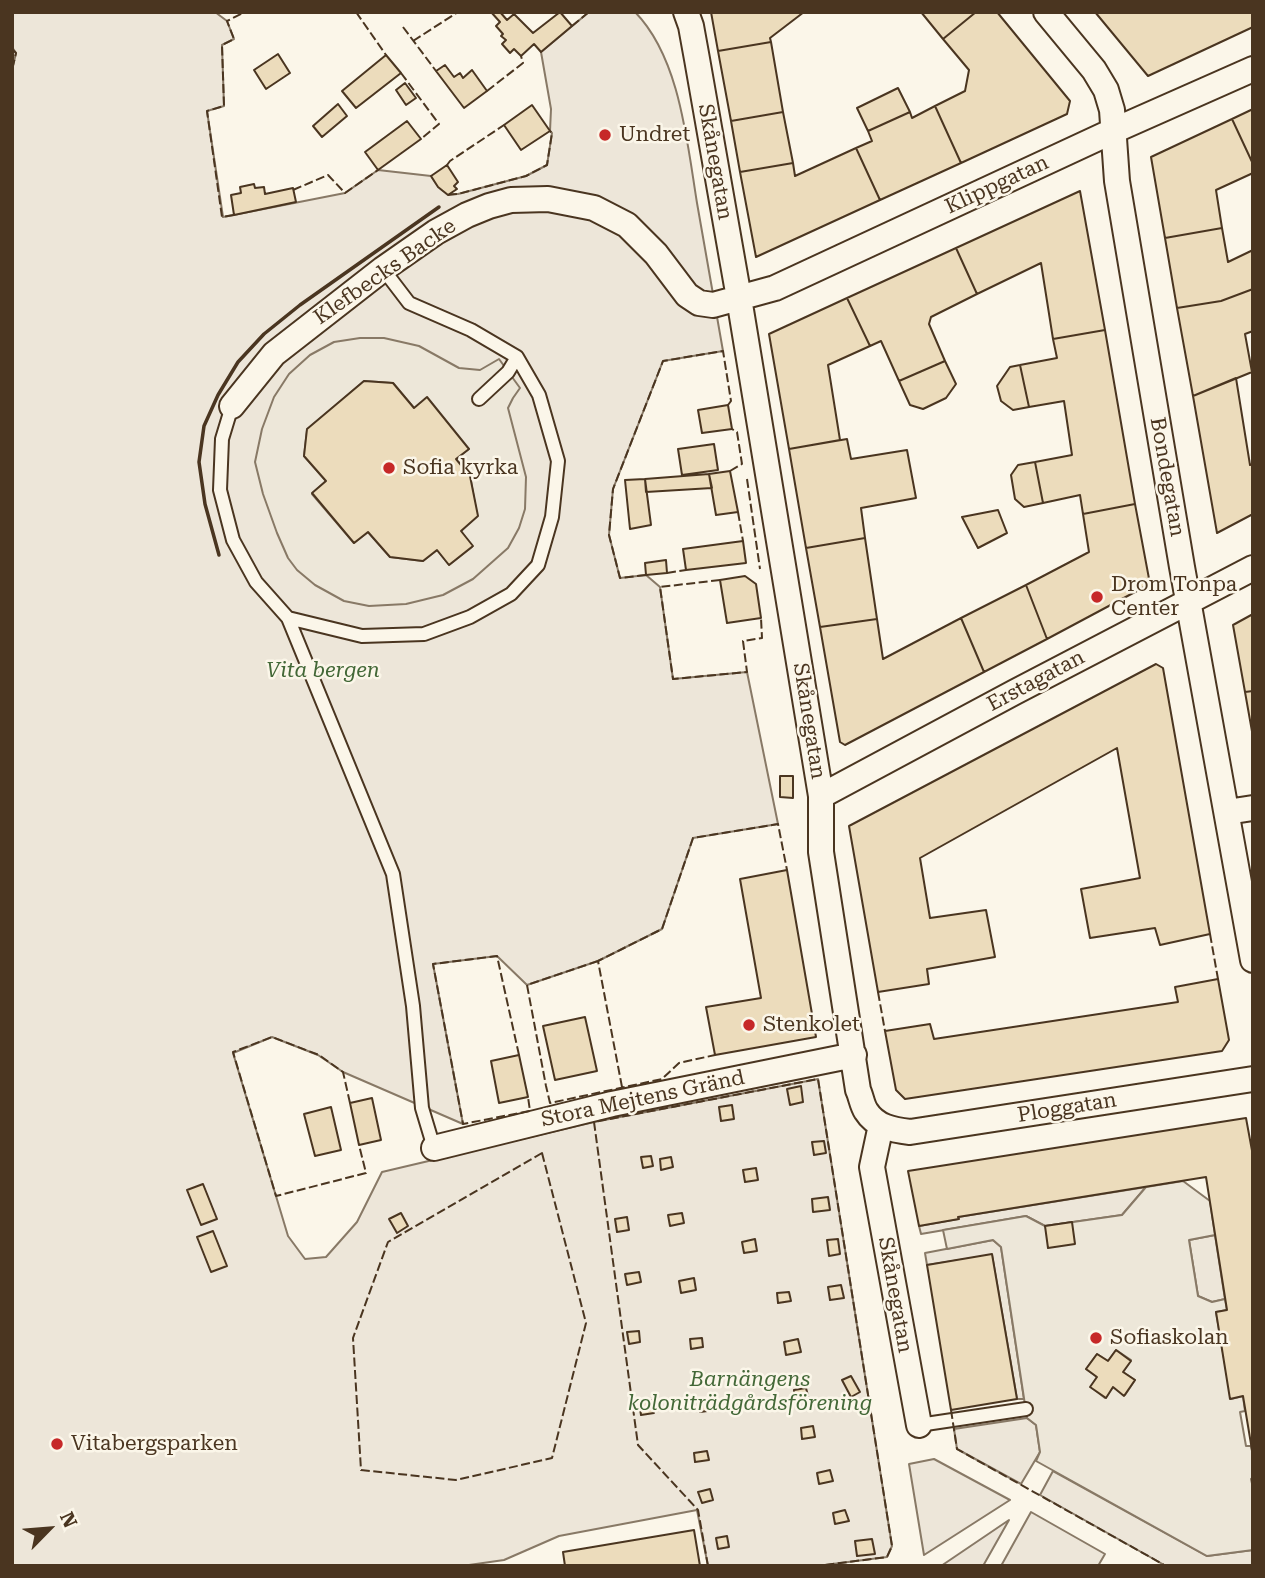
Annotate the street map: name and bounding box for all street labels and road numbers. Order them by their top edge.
street label: Skånegatan [692,102,738,222]
street label: Klippgatan [941,150,1053,220]
street label: Klefbecks Backe [309,214,461,330]
street label: Bondegatan [1144,415,1190,539]
street label: Erstagatan [983,645,1089,717]
street label: Skånegatan [787,661,831,781]
street label: Stora Mejtens Gränd [539,1065,747,1133]
street label: Ploggatan [1016,1088,1118,1128]
street label: Skånegatan [872,1235,918,1355]

